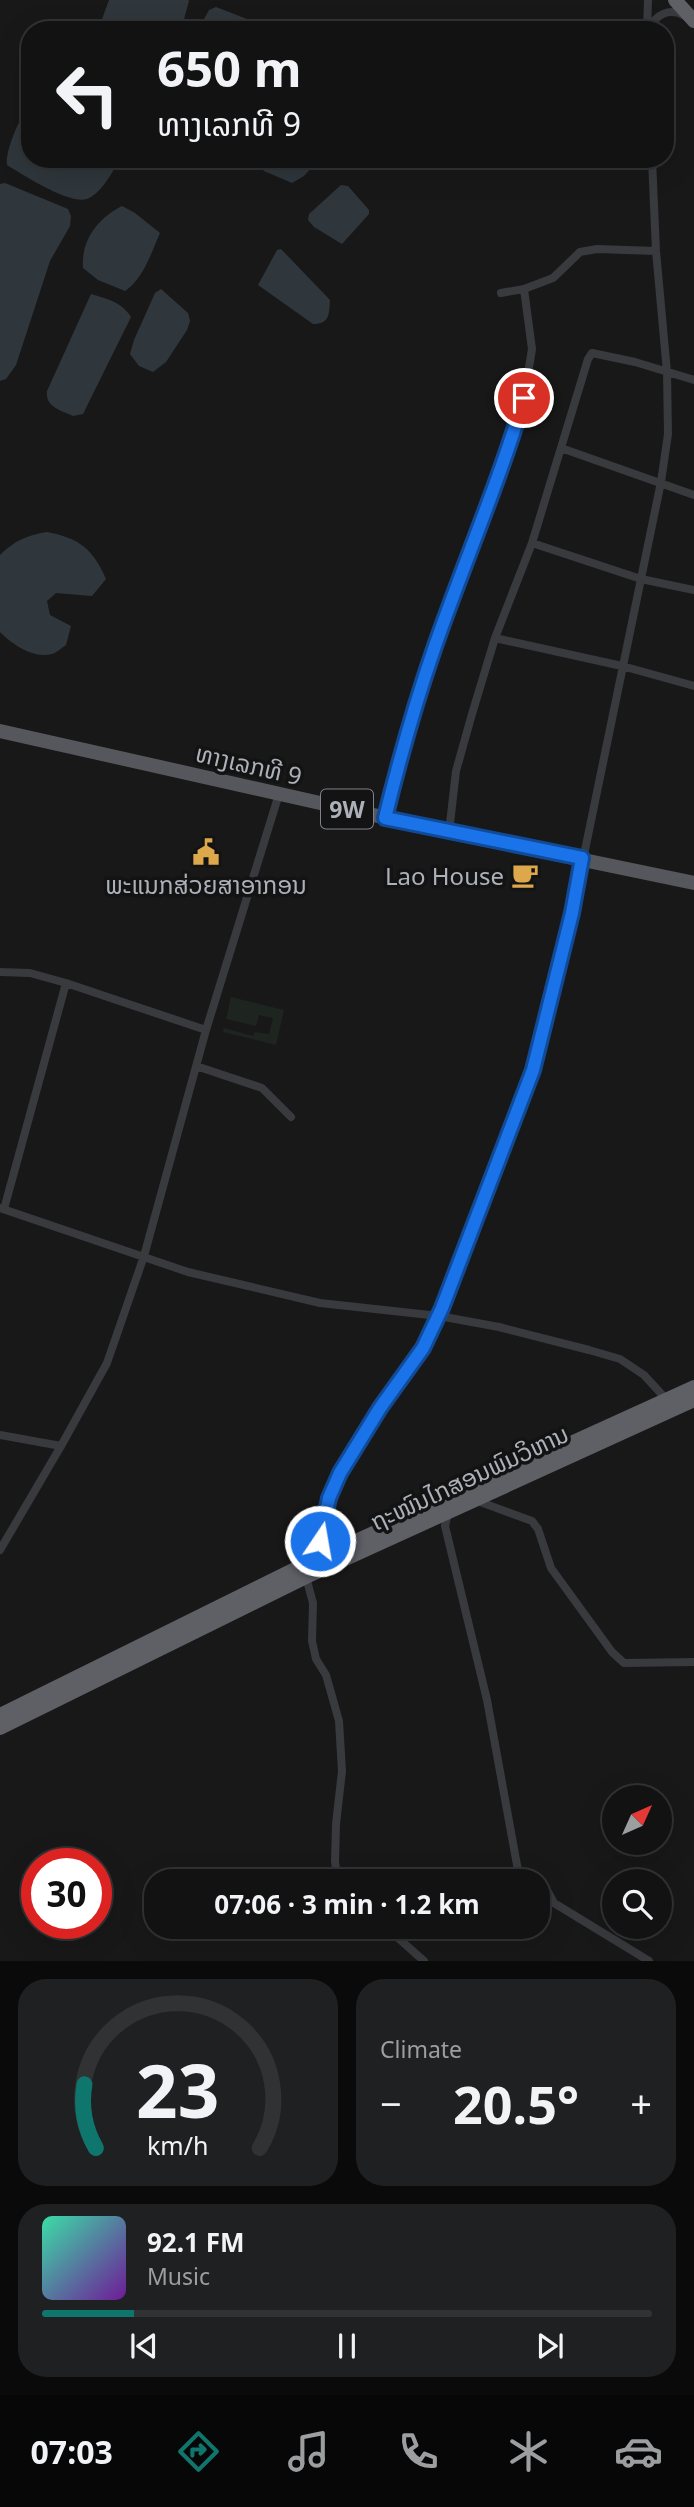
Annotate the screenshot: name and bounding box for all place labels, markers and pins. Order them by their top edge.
pin [494,368,554,428]
public building icon: ພະແນກສ່ວຍສາອາກອນ [191,837,221,867]
place label: Lao House [385,859,504,892]
cafe icon: Lao House [510,860,540,890]
place label: ພະແນກສ່ວຍສາອາກອນ [105,868,307,901]

